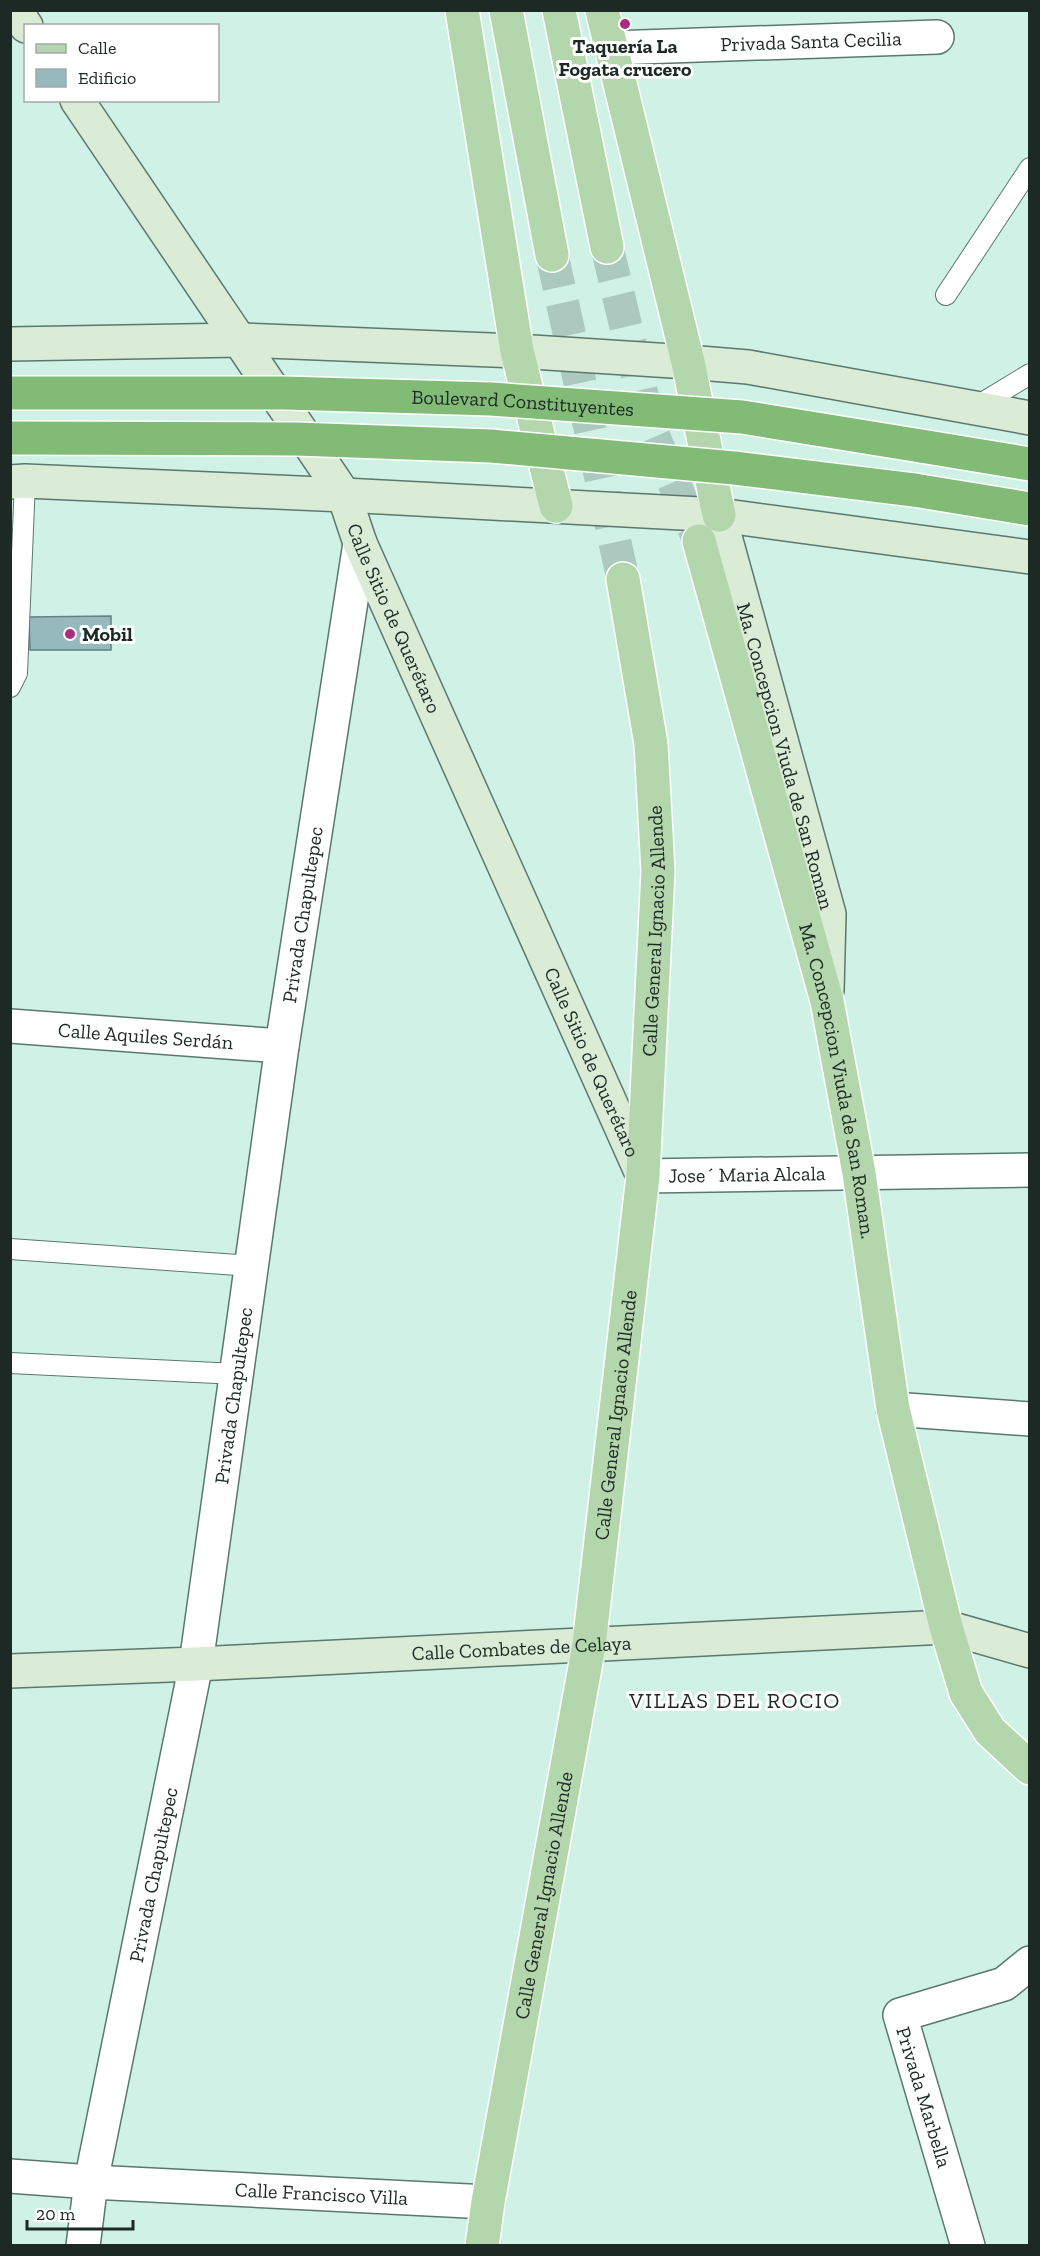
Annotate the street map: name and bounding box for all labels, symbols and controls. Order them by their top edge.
marker: Taquería La Fogata crucero [618,17,632,31]
legend [24,24,219,102]
street label: Privada Santa Cecilia [720,26,902,56]
place label: Taquería La Fogata crucero [558,34,692,81]
text: Calle [78,37,116,59]
text: Edificio [78,67,136,89]
street label: Boulevard Constituyentes [411,385,635,421]
street label: Calle Sitio de Querétaro [342,520,447,717]
street label: Ma. Concepcion Viuda de San Roman [732,600,839,913]
place label: Mobil [82,622,133,646]
marker: Mobil [63,627,77,641]
street label: Calle General Ignacio Allende [637,805,670,1057]
street label: Privada Chapultepec [277,825,328,1004]
street label: Ma. Concepcion Viuda de San Roman. [794,920,880,1240]
street label: Calle Sitio de Querétaro [539,964,645,1161]
street label: Calle Aquiles Serdán [57,1018,235,1054]
street label: Jose´ Maria Alcala [668,1161,826,1188]
street label: Calle General Ignacio Allende [589,1289,642,1541]
street label: Privada Chapultepec [209,1306,258,1485]
street label: Calle Combates de Celaya [411,1631,632,1665]
district label: VILLAS DEL ROCIO [628,1687,841,1714]
street label: Calle General Ignacio Allende [509,1770,578,2021]
street label: Privada Chapultepec [124,1785,183,1964]
street label: Privada Marbella [891,2024,957,2171]
street label: Calle Francisco Villa [234,2177,409,2210]
scale bar [27,2193,134,2231]
text: 20 m [36,2203,76,2225]

